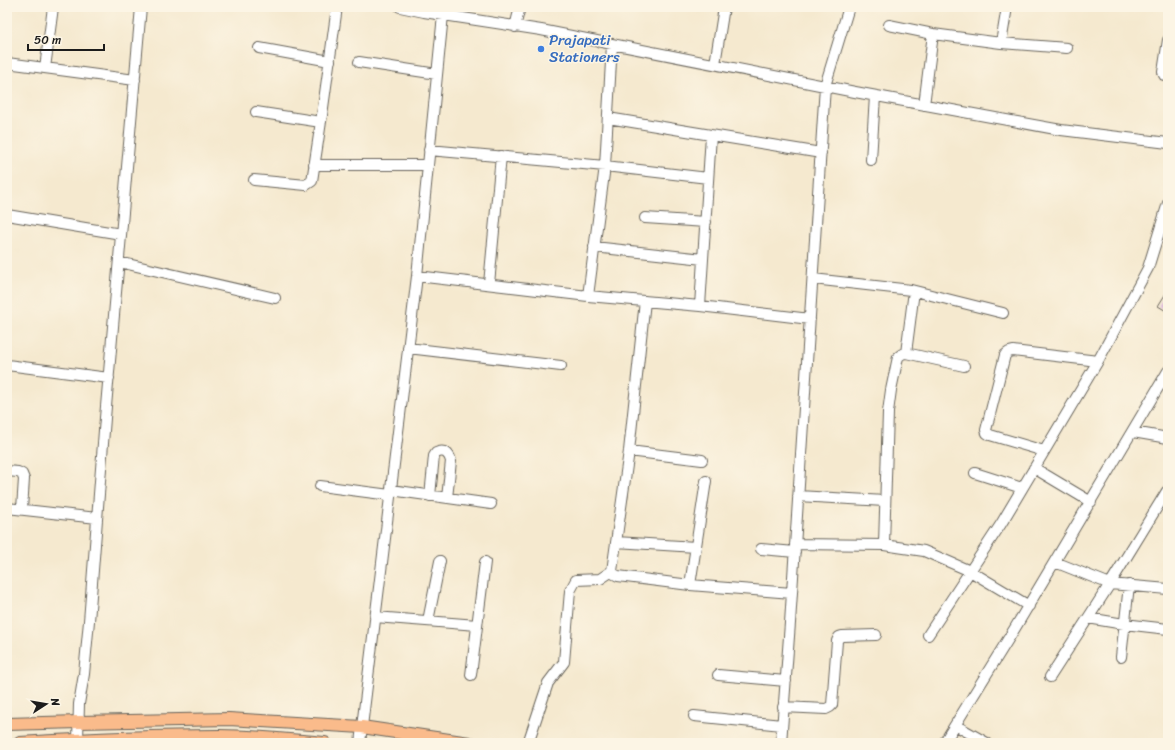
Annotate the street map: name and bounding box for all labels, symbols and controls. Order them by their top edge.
scale bar [28,26,104,52]
place label: Prajapati Stationers [549,27,620,70]
text: 50 m [34,29,61,51]
marker: Prajapati Stationers [536,44,546,54]
north arrow [26,684,66,724]
text: N [45,695,65,708]

